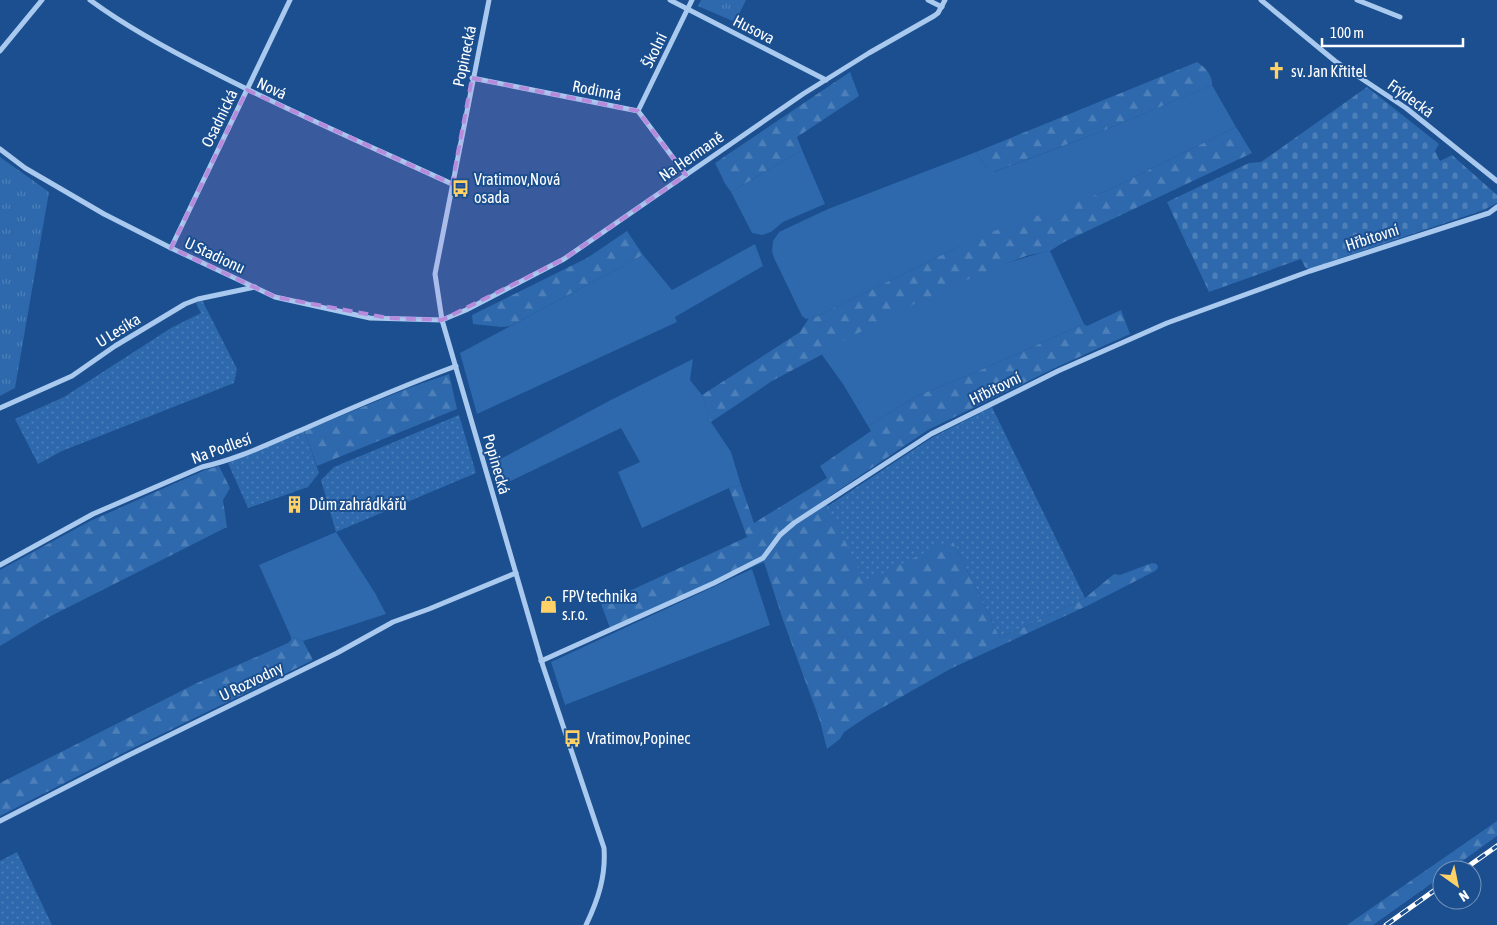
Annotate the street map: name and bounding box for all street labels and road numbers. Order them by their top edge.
street label: Husova [730,11,778,47]
street label: Popinecká [449,24,480,88]
street label: Školní [638,29,670,70]
street label: Nová [254,73,290,103]
street label: Frýdecká [1384,75,1438,122]
street label: Rodinná [571,76,623,104]
street label: Osadnická [197,86,241,150]
street label: Na Hermaně [655,127,727,185]
street label: Hřbitovní [1343,220,1401,254]
street label: U Stadionu [182,233,248,277]
street label: U Lesíka [92,309,144,351]
street label: Hřbitovní [966,368,1024,408]
street label: Na Podlesí [189,429,254,467]
street label: Popinecká [479,432,514,496]
street label: U Rozvodny [216,658,287,705]

